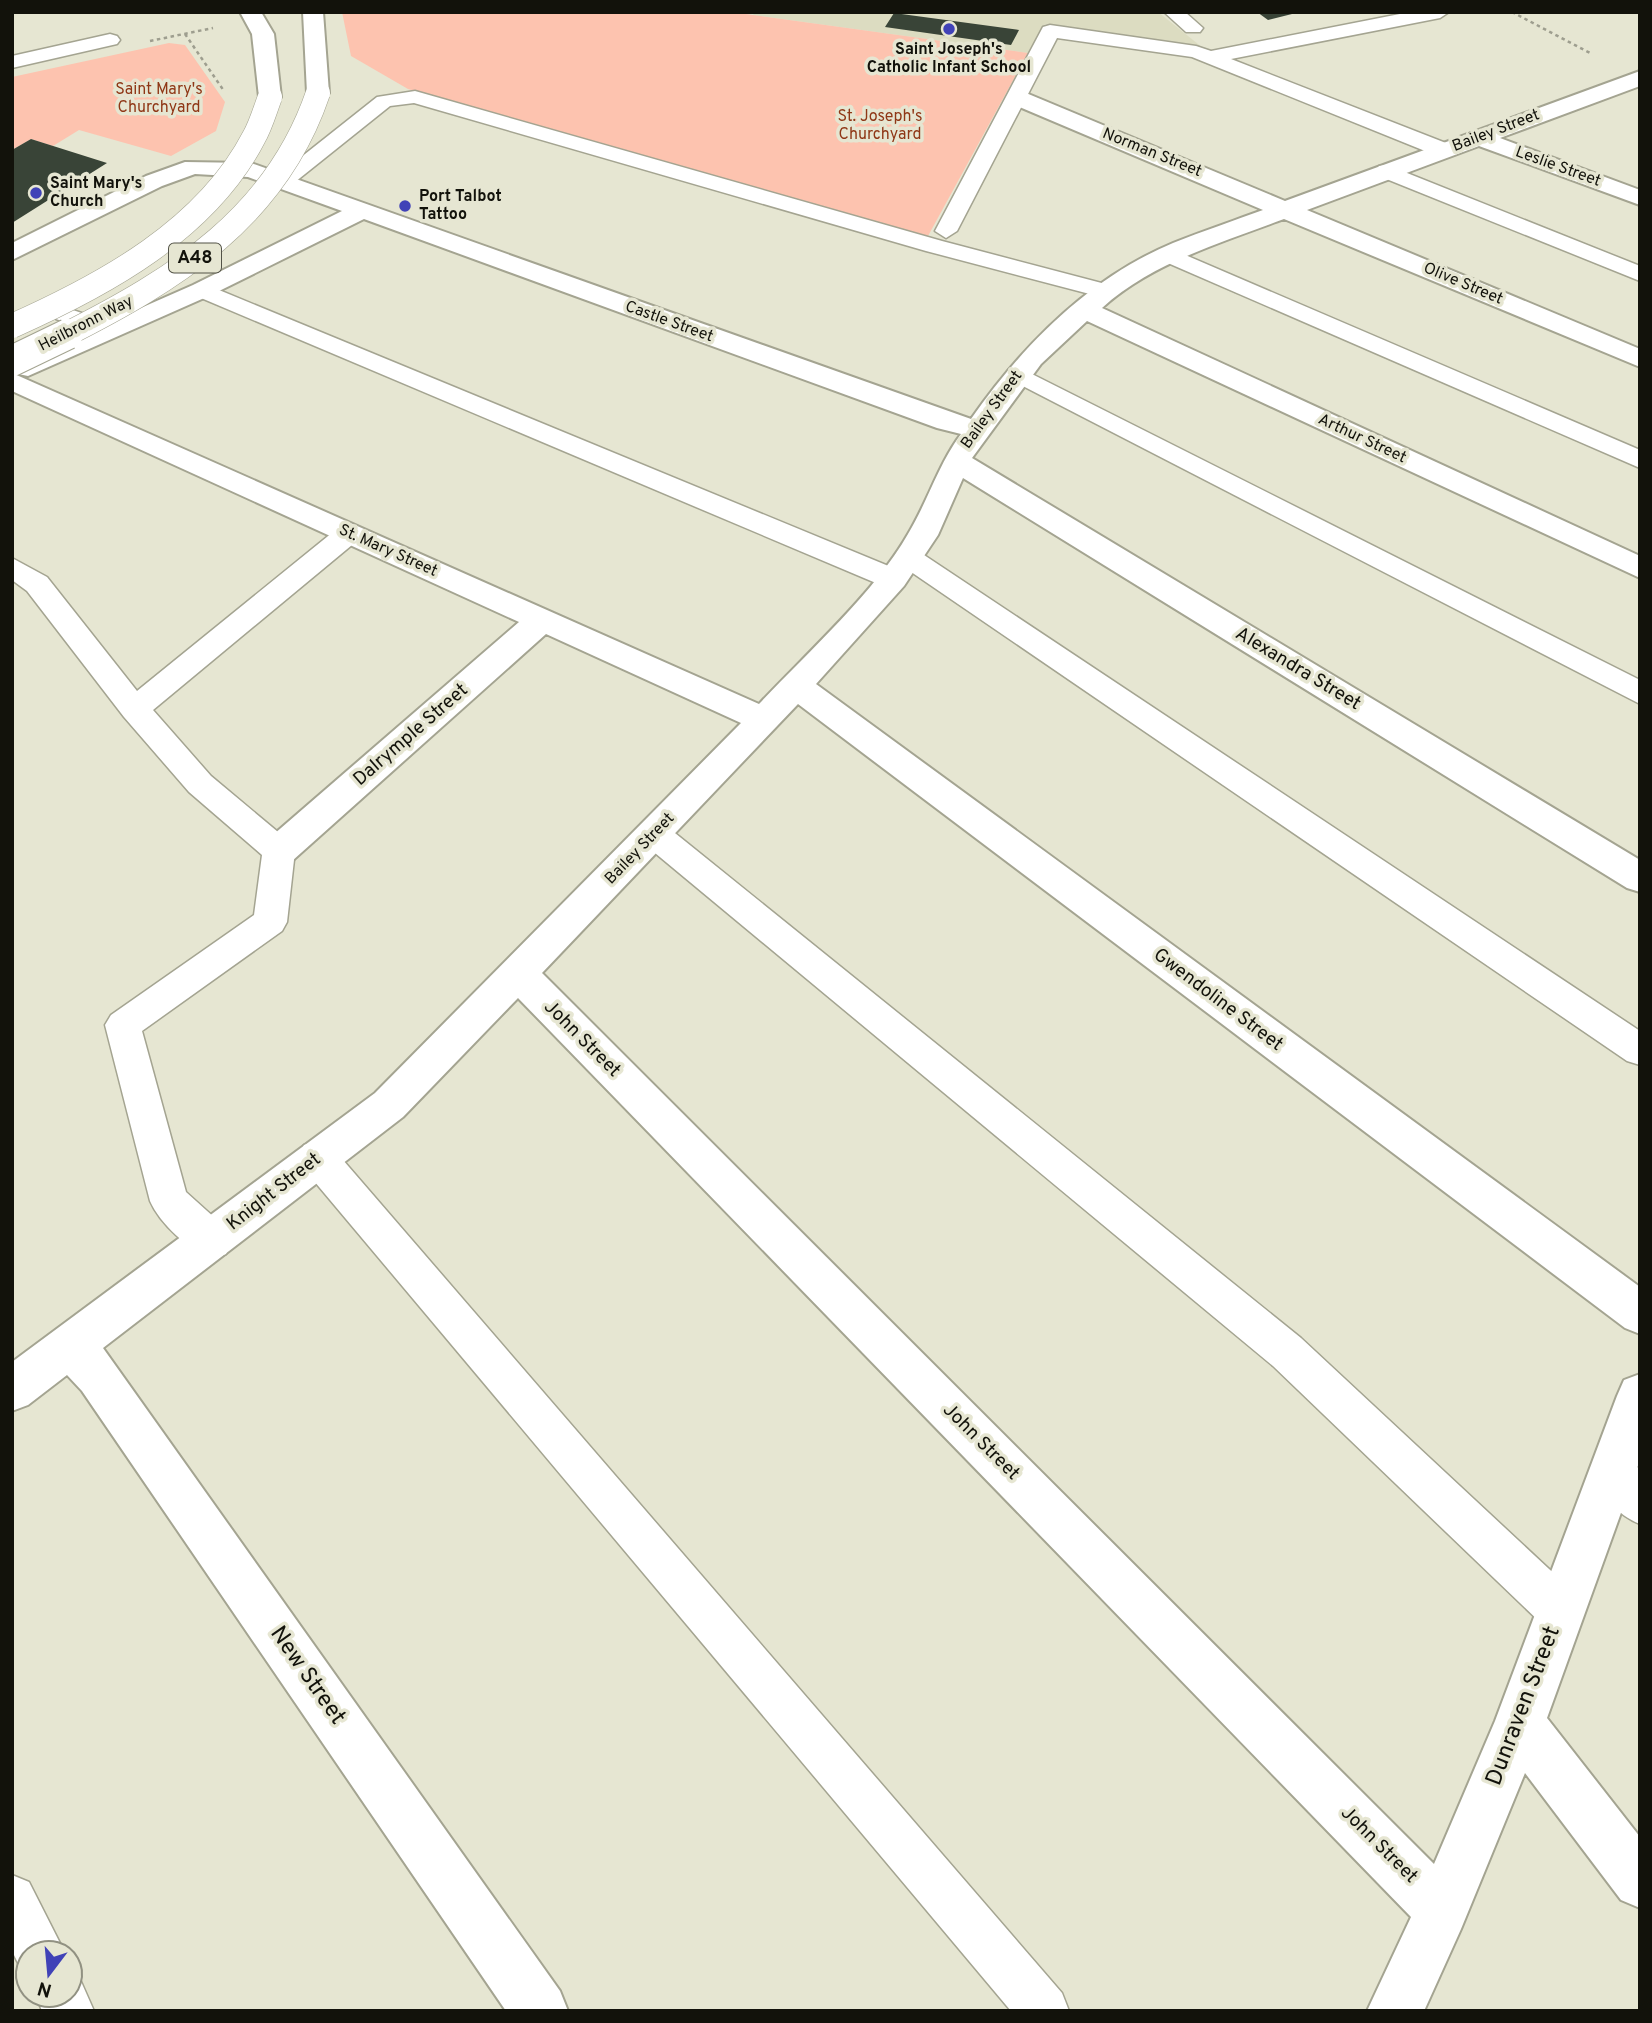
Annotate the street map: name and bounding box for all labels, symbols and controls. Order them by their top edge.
marker: Saint Joseph's Catholic Infant School [941,21,957,37]
place label: Saint Joseph's Catholic Infant School [867,40,1031,78]
park label: Saint Mary's Churchyard [115,80,203,118]
street label: Bailey Street [1450,105,1542,157]
park label: St. Joseph's Churchyard [837,107,923,145]
street label: Norman Street [1099,124,1205,182]
street label: Leslie Street [1512,142,1604,192]
place label: Saint Mary's Church [50,174,143,212]
marker: Saint Mary's Church [28,185,44,201]
place label: Port Talbot Tattoo [419,187,502,225]
marker: Port Talbot Tattoo [397,198,413,214]
road number: A48 [169,244,221,272]
street label: Olive Street [1420,258,1506,310]
street label: Heilbronn Way [35,292,137,356]
street label: Castle Street [622,297,716,347]
street label: Bailey Street [957,367,1027,453]
street label: Arthur Street [1315,410,1409,468]
street label: St. Mary Street [335,520,441,582]
street label: Alexandra Street [1231,622,1365,716]
street label: Dalrymple Street [349,679,473,791]
street label: Bailey Street [601,809,679,889]
street label: Gwendoline Street [1148,943,1288,1057]
street label: John Street [538,995,626,1083]
street label: Knight Street [222,1148,326,1236]
street label: John Street [937,1398,1025,1486]
street label: New Street [263,1621,351,1731]
street label: Dunraven Street [1480,1622,1568,1790]
street label: John Street [1335,1801,1423,1889]
north arrow [14,1939,84,2009]
text: N [35,1975,55,2002]

